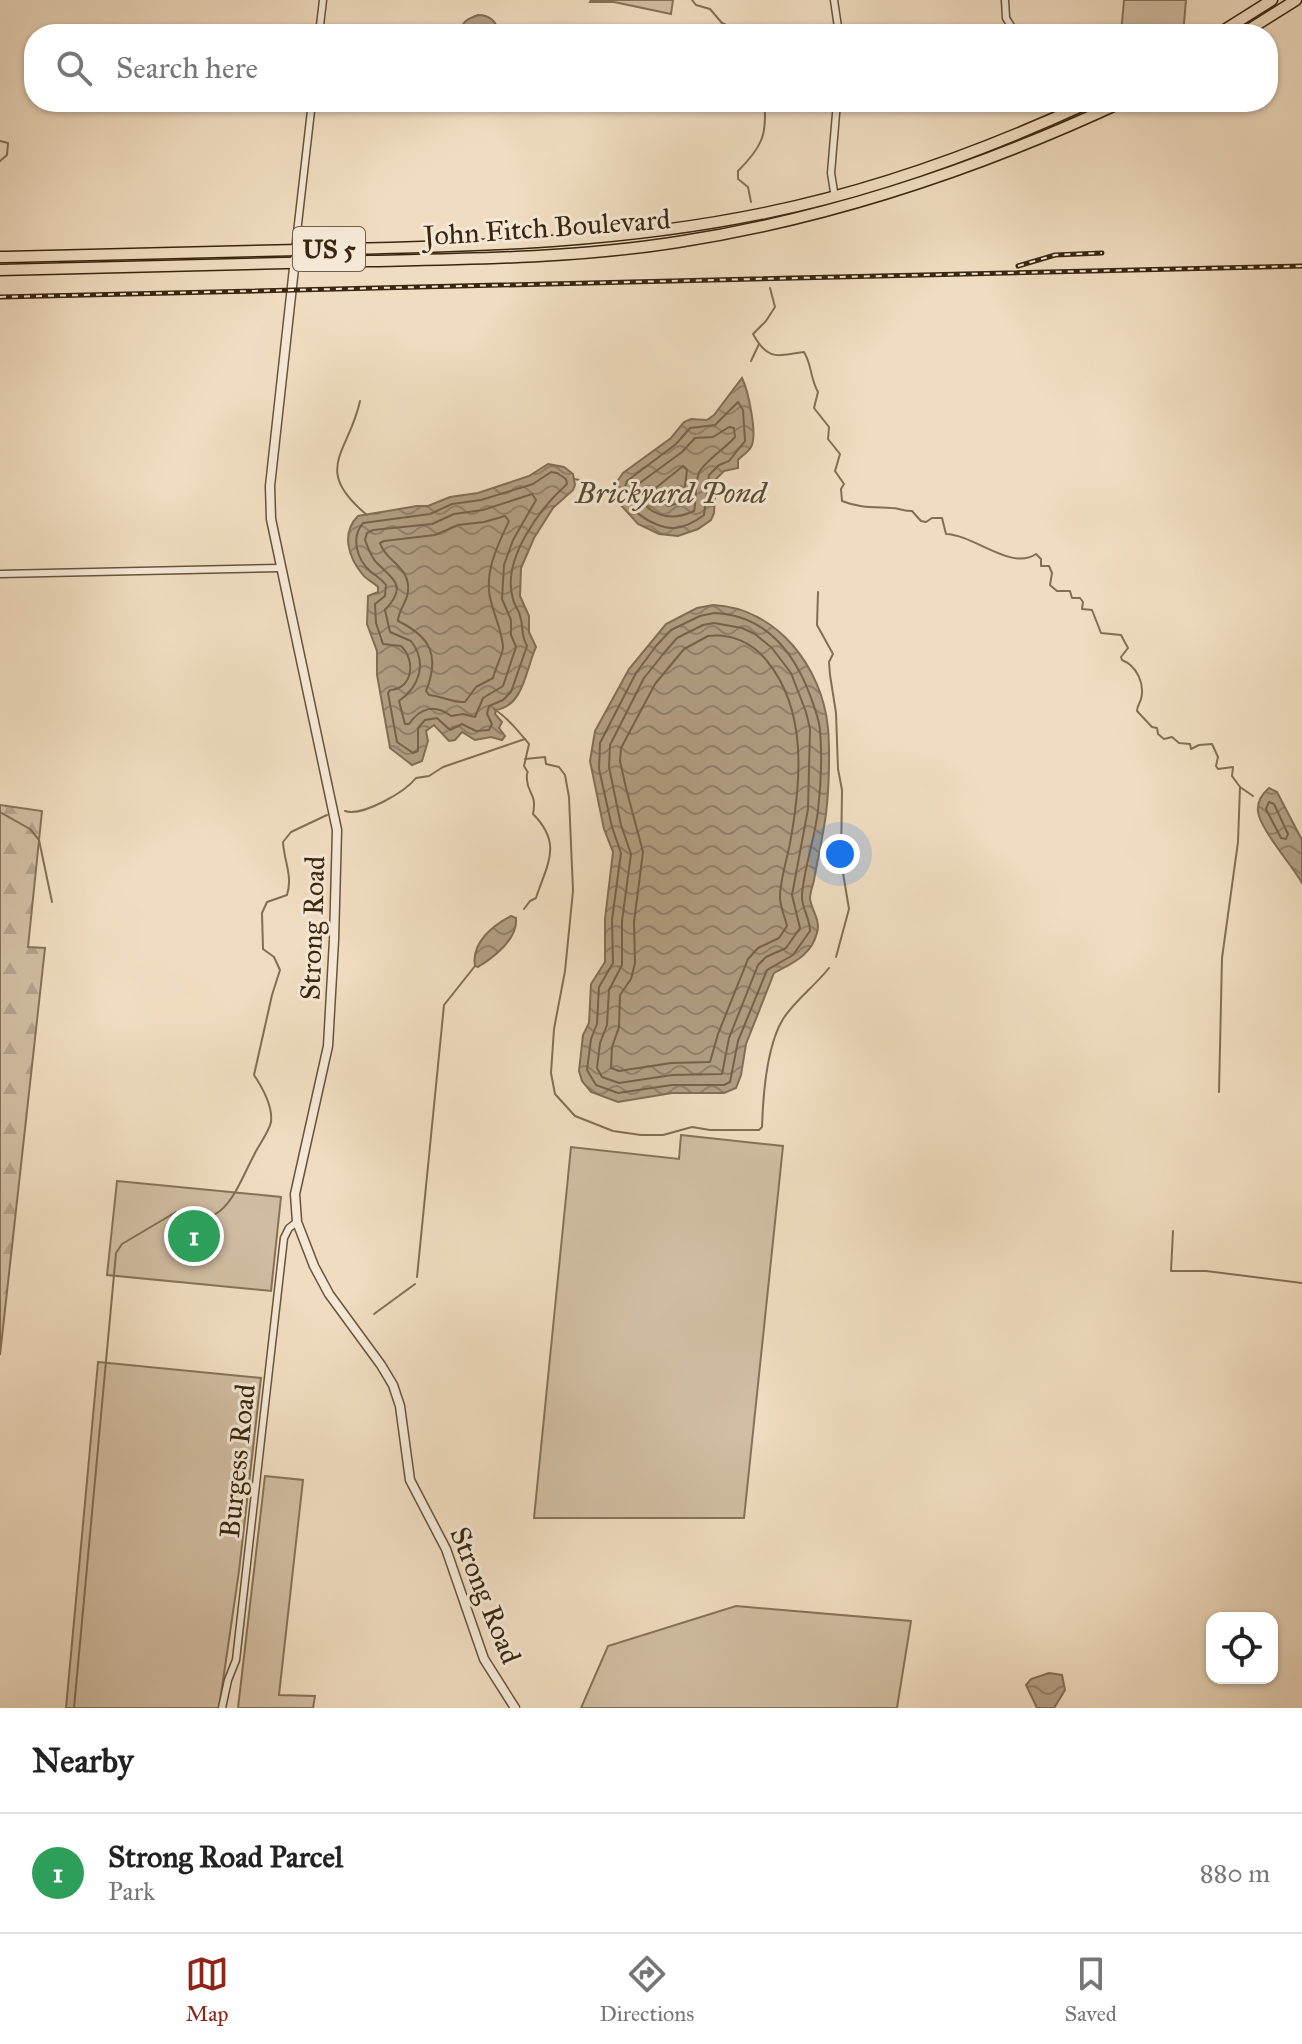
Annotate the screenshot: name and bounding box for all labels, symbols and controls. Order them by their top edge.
search box [24,24,1278,112]
icon: search [52,46,96,90]
text: Search here [116,50,258,86]
street label: John Fitch Boulevard [419,201,672,254]
road number: US 5 [293,227,365,271]
water label: Brickyard Pond [574,475,769,511]
your location [820,834,860,874]
street label: Strong Road [292,855,333,1001]
pin: 1 [168,1206,220,1266]
street label: Burgess Road [212,1382,263,1540]
street label: Strong Road [442,1522,529,1669]
map controls [1206,1612,1278,1684]
button: locate [1206,1612,1278,1684]
text: Nearby [32,1740,134,1781]
text: Strong Road Parcel [108,1839,343,1875]
text: 1 [53,1857,63,1889]
text: 880 m [1200,1857,1270,1889]
text: Park [108,1875,155,1907]
tab: Map [185,1952,229,2027]
tab: Directions [599,1952,694,2027]
tab: Saved [1065,1952,1117,2027]

